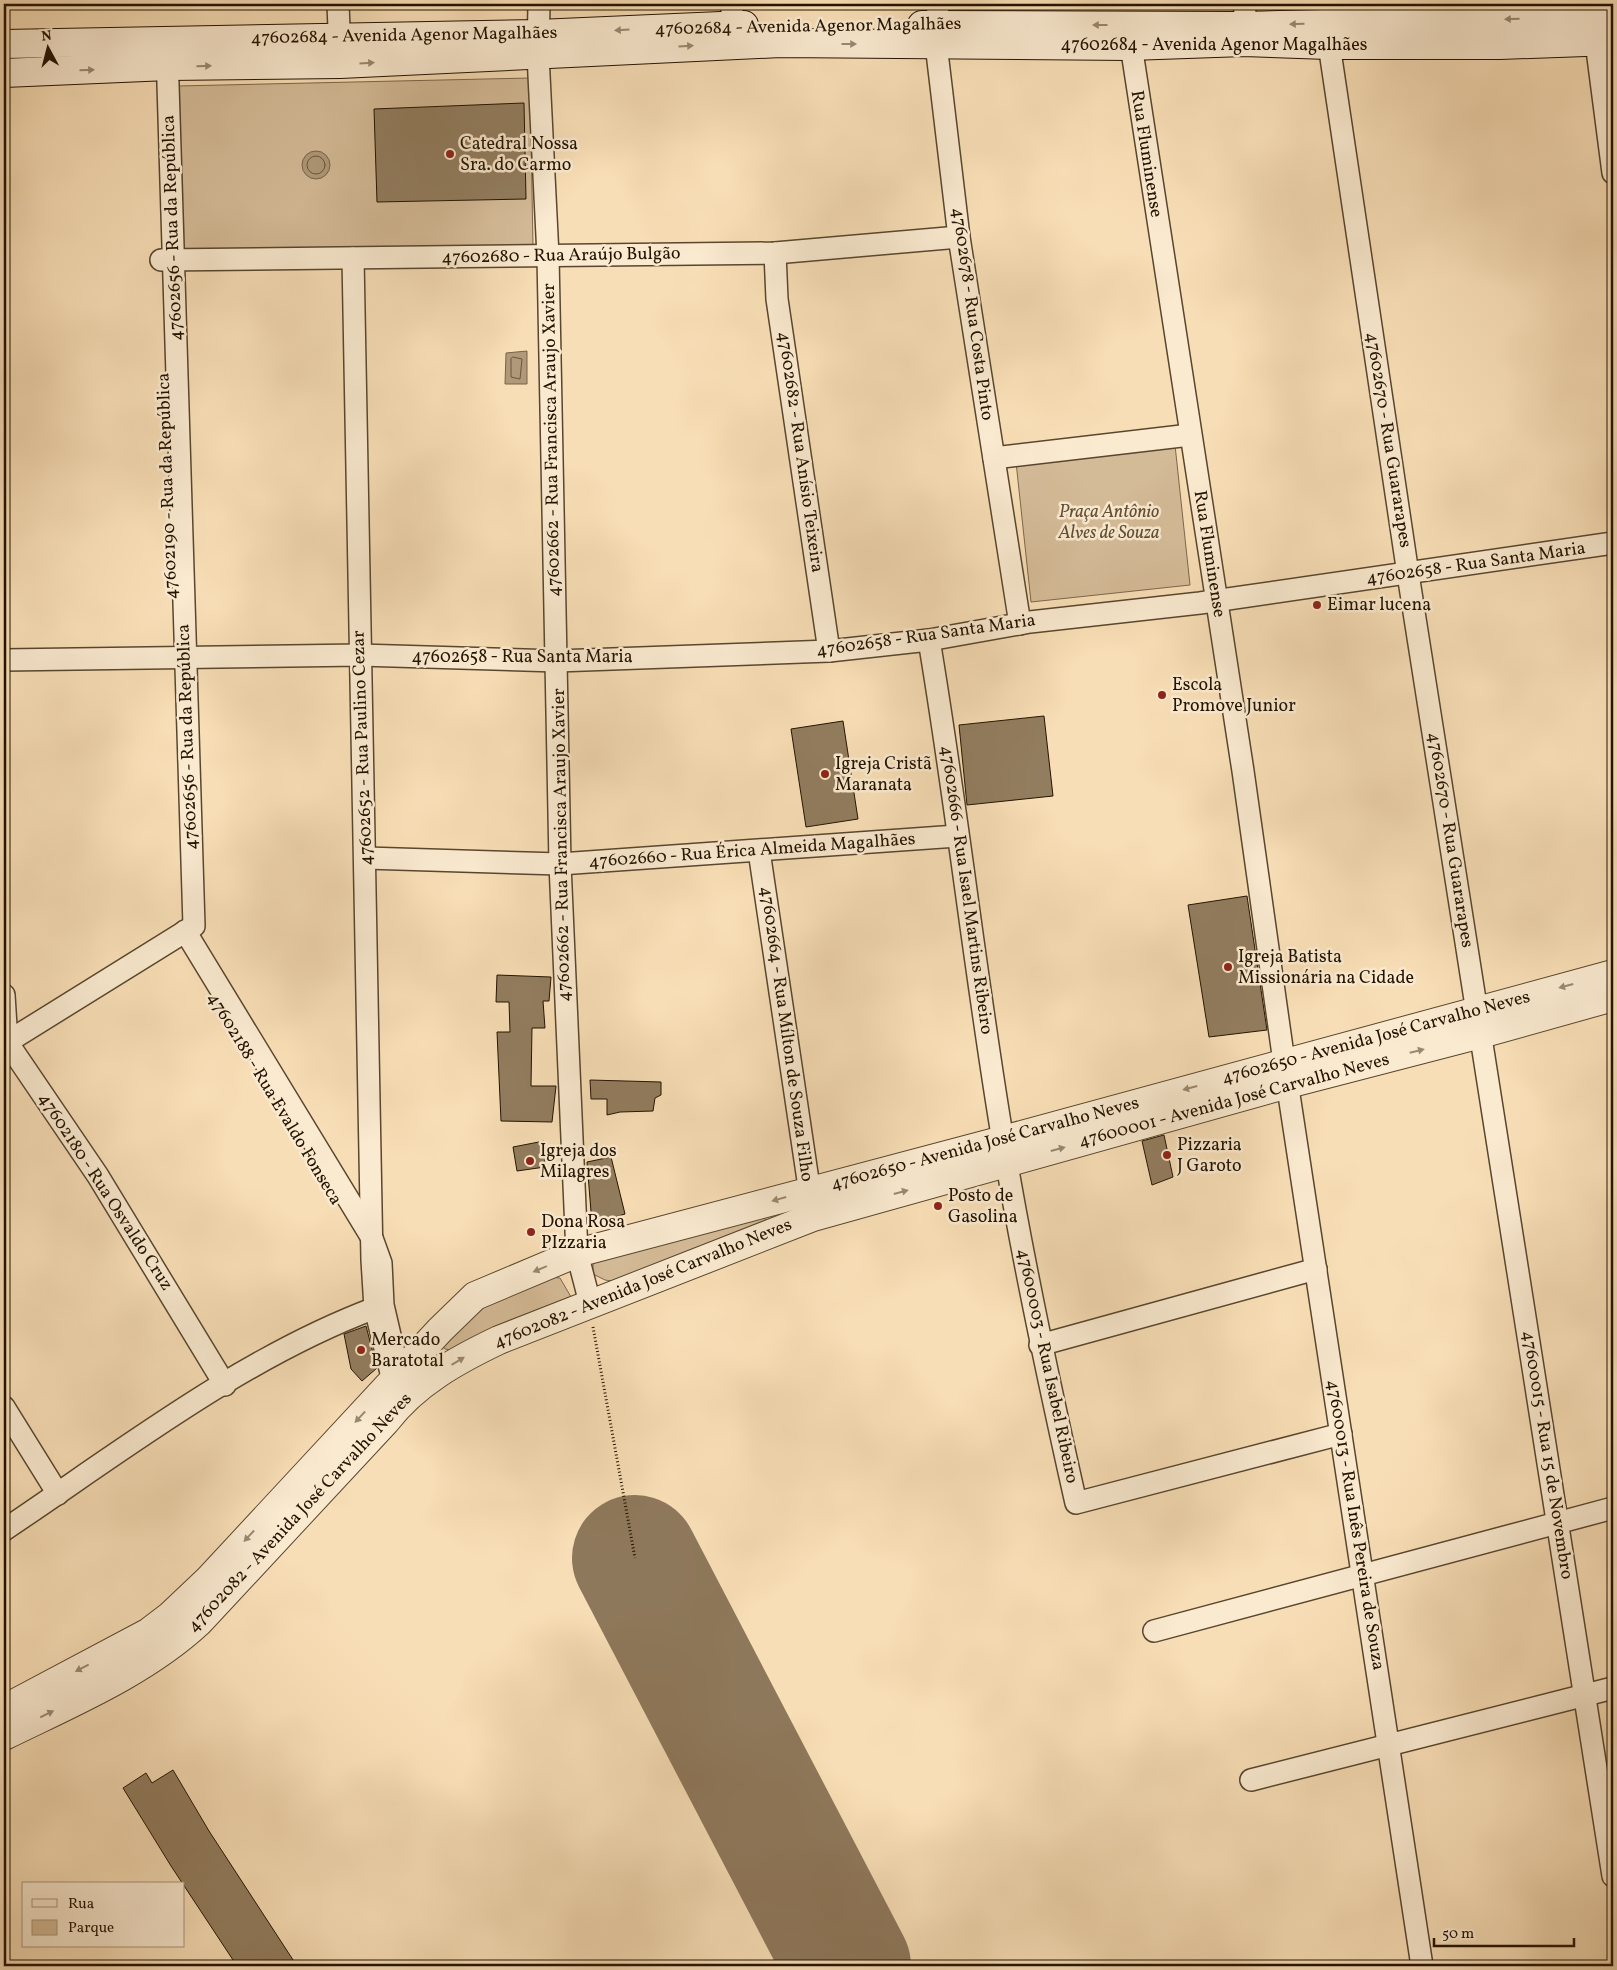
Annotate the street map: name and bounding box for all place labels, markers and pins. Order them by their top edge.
place label: Catedral Nossa Sra. do Carmo [460,132,578,178]
marker: Catedral Nossa Sra. do Carmo [444,148,456,160]
place label: Eimar lucena [1327,593,1431,618]
marker: Eimar lucena [1311,599,1323,611]
place label: Escola Promove Junior [1172,673,1296,719]
marker: Escola Promove Junior [1156,689,1168,701]
place label: Igreja Cristã Maranata [835,752,932,798]
marker: Igreja Cristã Maranata [819,768,831,780]
place label: Igreja Batista Missionária na Cidade [1238,945,1414,991]
marker: Igreja Batista Missionária na Cidade [1222,961,1234,973]
place label: Pizzaria J Garoto [1177,1133,1242,1179]
place label: Igreja dos Milagres [540,1139,617,1185]
marker: Pizzaria J Garoto [1161,1149,1173,1161]
marker: Igreja dos Milagres [524,1155,536,1167]
place label: Posto de Gasolina [948,1184,1018,1230]
marker: Posto de Gasolina [932,1200,944,1212]
place label: Dona Rosa PIzzaria [541,1210,625,1256]
marker: Dona Rosa PIzzaria [525,1226,537,1238]
place label: Mercado Baratotal [371,1328,444,1374]
marker: Mercado Baratotal [355,1344,367,1356]

